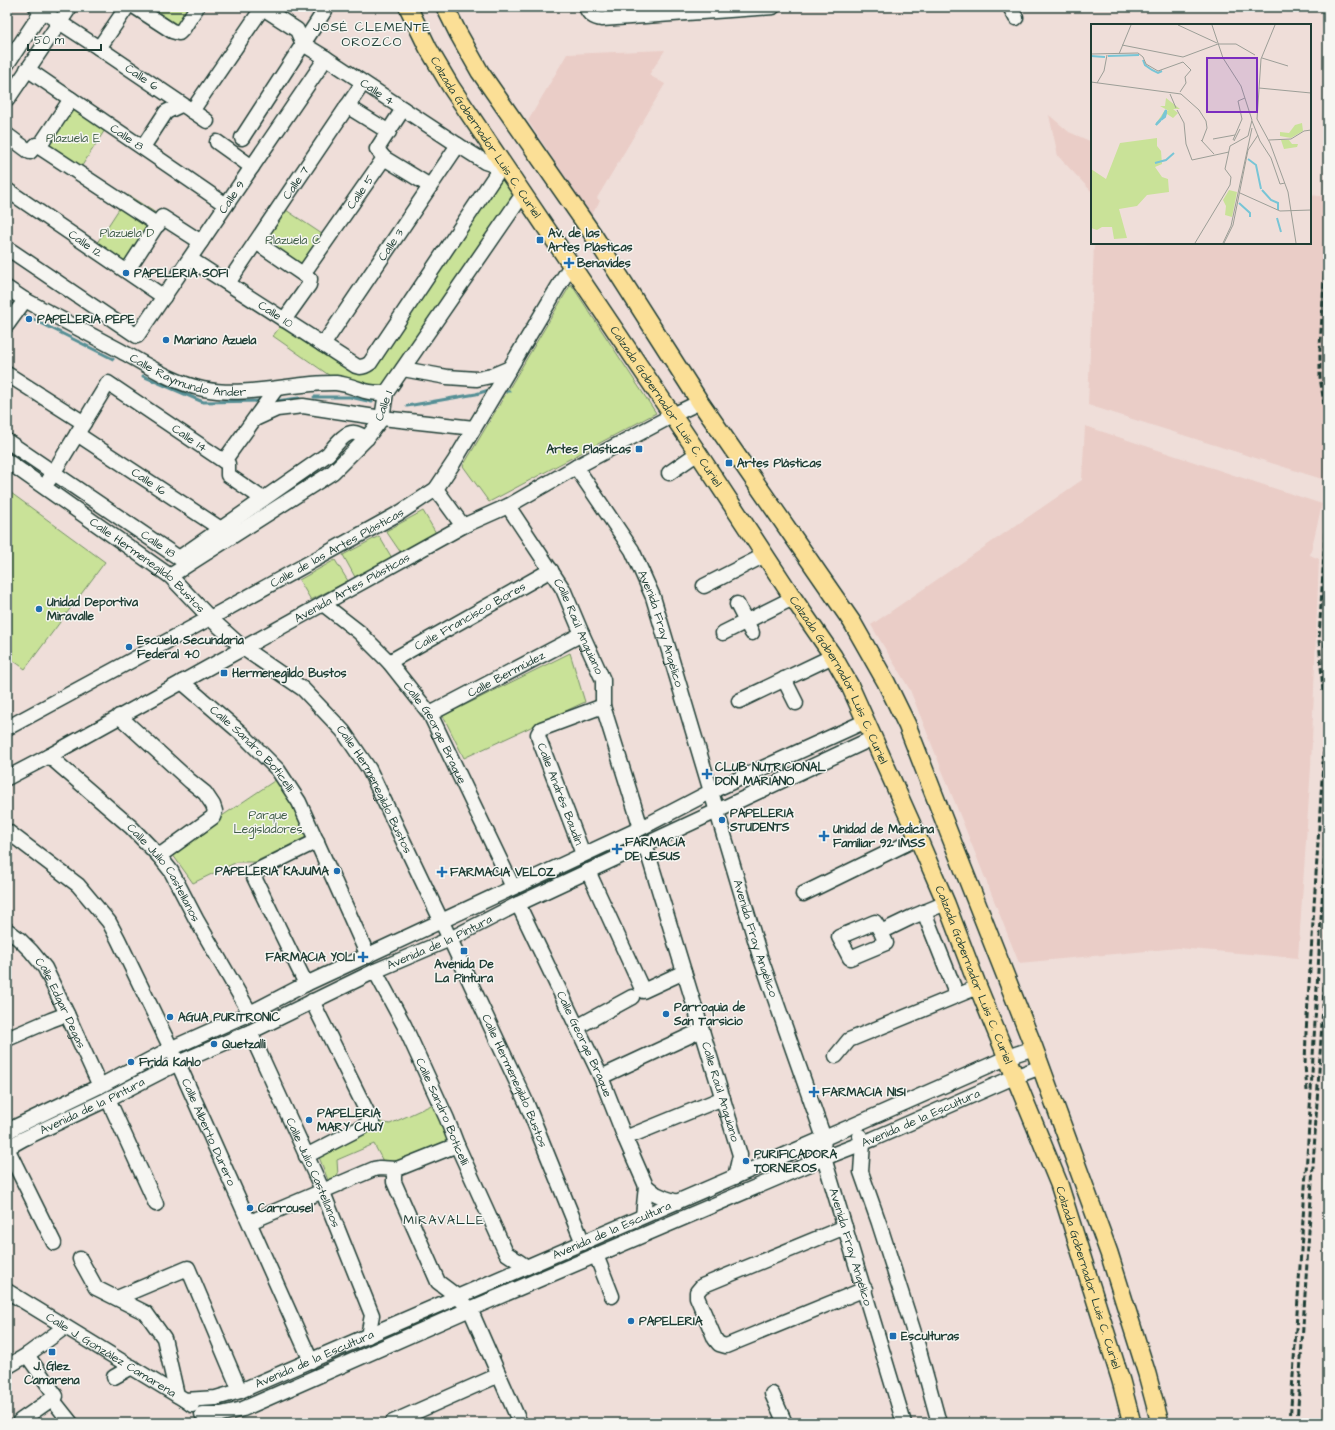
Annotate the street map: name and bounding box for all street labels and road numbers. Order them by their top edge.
street label: Calzada Gobernador Luis C. Curiel [426,53,546,221]
street label: Calle 6 [122,60,163,95]
street label: Calle 4 [357,74,398,109]
street label: Calle 8 [107,120,147,155]
street label: Calle 7 [278,162,313,203]
street label: Calle 5 [342,171,378,213]
street label: Calle 9 [214,177,249,217]
street label: Calle 3 [374,225,408,264]
street label: Calle 12 [65,226,106,261]
street label: Calle 10 [255,297,297,332]
street label: Calzada Gobernador Luis C. Curiel [606,322,726,490]
street label: Calle Raymundo Ander [126,349,247,400]
street label: Calle 1 [371,388,397,424]
street label: Calle 14 [169,420,211,456]
street label: Calle 16 [128,464,170,499]
street label: Calle de las Artes Plásticas [267,504,407,592]
street label: Calle Hermenegildo Bustos [86,513,209,616]
street label: Calle 18 [137,526,179,562]
street label: Avenida Artes Plásticas [291,549,413,627]
street label: Avenida Fray Angélico [634,567,688,689]
street label: Calle Raúl Anguiano [550,575,608,677]
street label: Calle Francisco Bores [411,578,529,655]
street label: Calzada Gobernador Luis C. Curiel [785,592,892,767]
street label: Calle Bermúdez [464,647,548,701]
street label: Calle George Braque [399,678,471,787]
street label: Calle Sandro Boticelli [206,701,299,795]
street label: Calle Hermenegildo Bustos [333,721,416,856]
street label: Calle Andrés Baudín [533,740,587,848]
street label: Calle Julio Castellanos [123,819,204,925]
street label: Avenida Fray Angélico [729,878,782,1000]
street label: Calzada Gobernador Luis C. Curiel [931,883,1017,1067]
street label: Avenida de la Pintura [384,910,495,974]
street label: Calle Edgar Degas [31,954,90,1051]
street label: Calle George Braque [552,988,617,1100]
street label: Calle Hermenegildo Bustos [478,1011,552,1150]
street label: Calle Raúl Anguiano [697,1040,744,1144]
street label: Calle Sandro Boticelli [412,1055,474,1168]
street label: Avenida de la Pintura [37,1073,148,1138]
street label: Calle Alberto Durero [177,1076,240,1189]
street label: Avenida de la Escultura [859,1085,983,1151]
street label: Calle Julio Castellanos [282,1115,345,1230]
street label: Calzada Gobernador Luis C. Curiel [1052,1184,1125,1371]
street label: Avenida Fray Angélico [825,1186,877,1308]
street label: Avenida de la Escultura [549,1197,674,1263]
street label: Calle J. González Camarena [43,1308,180,1401]
street label: Avenida de la Escultura [252,1326,376,1392]

